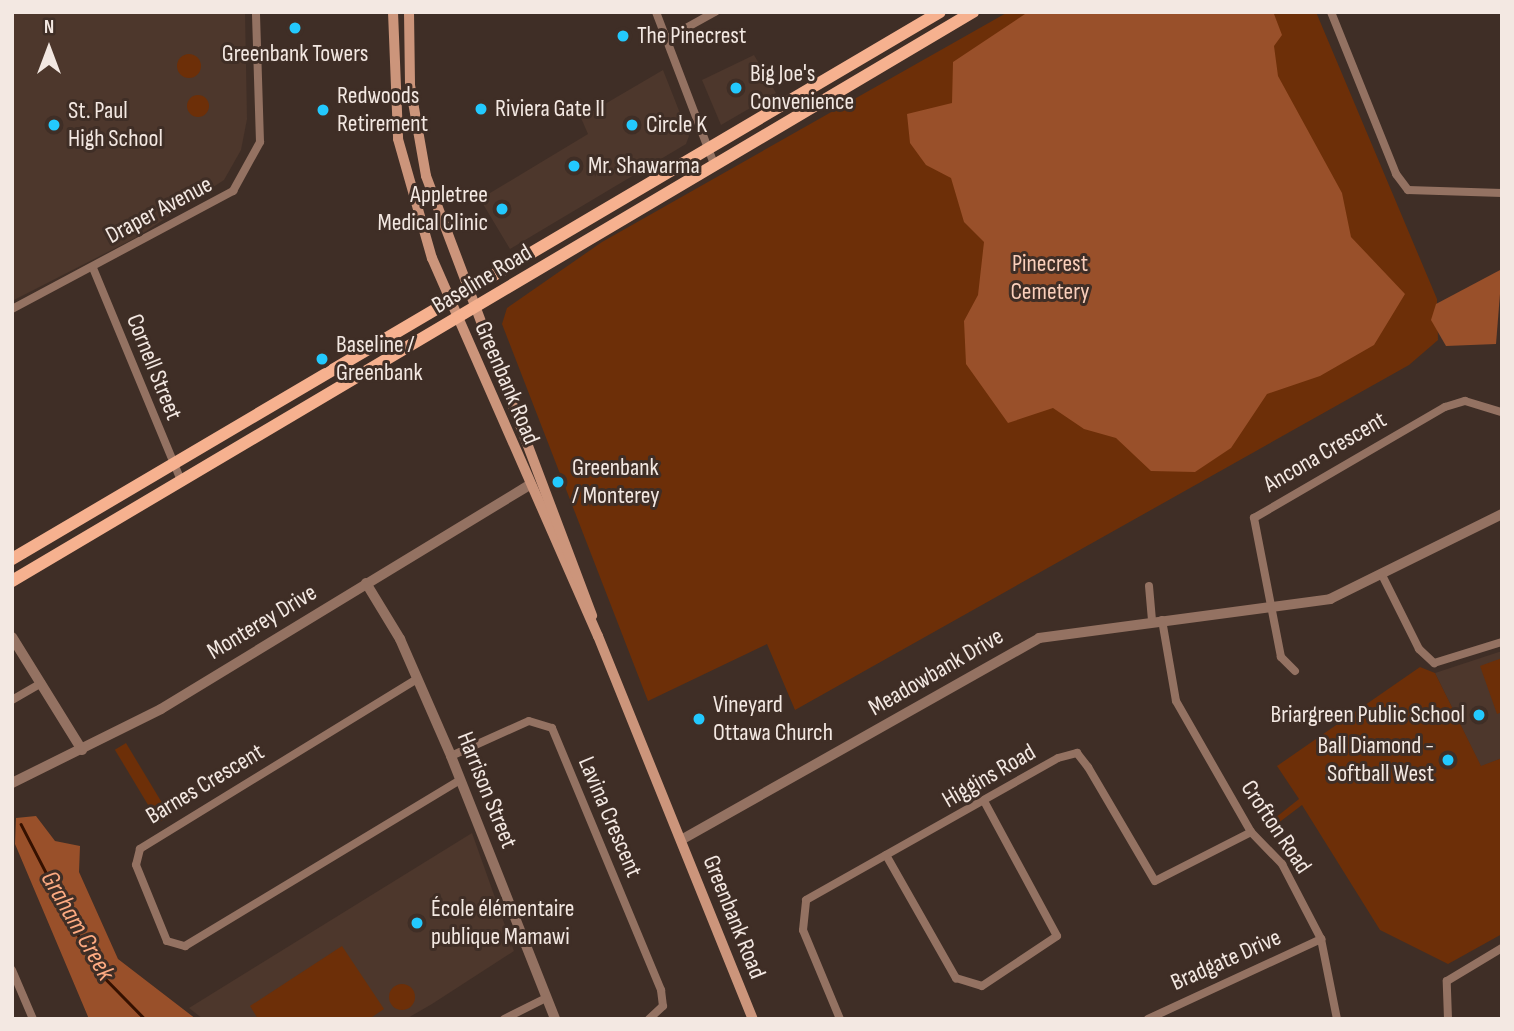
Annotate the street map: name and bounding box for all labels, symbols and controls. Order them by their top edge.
north arrow [14,14,84,84]
text: N [44,16,54,39]
marker: Greenbank Towers [287,20,303,36]
place label: The Pinecrest [637,22,746,50]
marker: The Pinecrest [615,28,631,44]
place label: Greenbank Towers [222,40,368,68]
place label: Big Joe's Convenience [750,60,854,116]
marker: Big Joe's Convenience [728,80,744,96]
place label: Redwoods Retirement [337,82,428,138]
place label: Riviera Gate II [495,95,605,123]
place label: St. Paul High School [68,97,163,153]
marker: Riviera Gate II [473,101,489,117]
marker: Redwoods Retirement [315,102,331,118]
place label: Circle K [646,111,707,139]
marker: St. Paul High School [46,117,62,133]
marker: Circle K [624,117,640,133]
place label: Mr. Shawarma [588,152,700,180]
marker: Mr. Shawarma [566,158,582,174]
street label: Draper Avenue [101,170,217,250]
place label: Appletree Medical Clinic [377,181,488,237]
marker: Appletree Medical Clinic [494,201,510,217]
street label: Baseline Road [427,238,537,320]
park label: Pinecrest Cemetery [1010,250,1090,306]
street label: Cornell Street [120,310,188,424]
street label: Greenbank Road [468,317,546,449]
place label: Baseline / Greenbank [336,331,423,387]
marker: Baseline / Greenbank [314,351,330,367]
street label: Ancona Crescent [1258,405,1392,499]
place label: Greenbank / Monterey [572,454,659,510]
marker: Greenbank / Monterey [550,474,566,490]
street label: Monterey Drive [202,578,322,666]
street label: Meadowbank Drive [863,622,1009,722]
place label: Vineyard Ottawa Church [713,691,833,747]
place label: Briargreen Public School [1271,701,1465,729]
marker: Briargreen Public School [1471,707,1487,723]
marker: Vineyard Ottawa Church [691,711,707,727]
street label: Harrison Street [451,728,523,852]
place label: Ball Diamond - Softball West [1317,732,1434,788]
street label: Barnes Crescent [141,738,269,830]
street label: Higgins Road [937,738,1041,814]
street label: Lavina Crescent [572,752,648,882]
marker: Ball Diamond - Softball West [1440,752,1456,768]
street label: Crofton Road [1234,775,1318,879]
street label: Greenbank Road [696,851,772,983]
water label: Graham Creek [33,866,121,986]
place label: École élémentaire publique Mamawi [431,895,574,951]
marker: École élémentaire publique Mamawi [409,915,425,931]
street label: Bradgate Drive [1167,923,1285,997]

